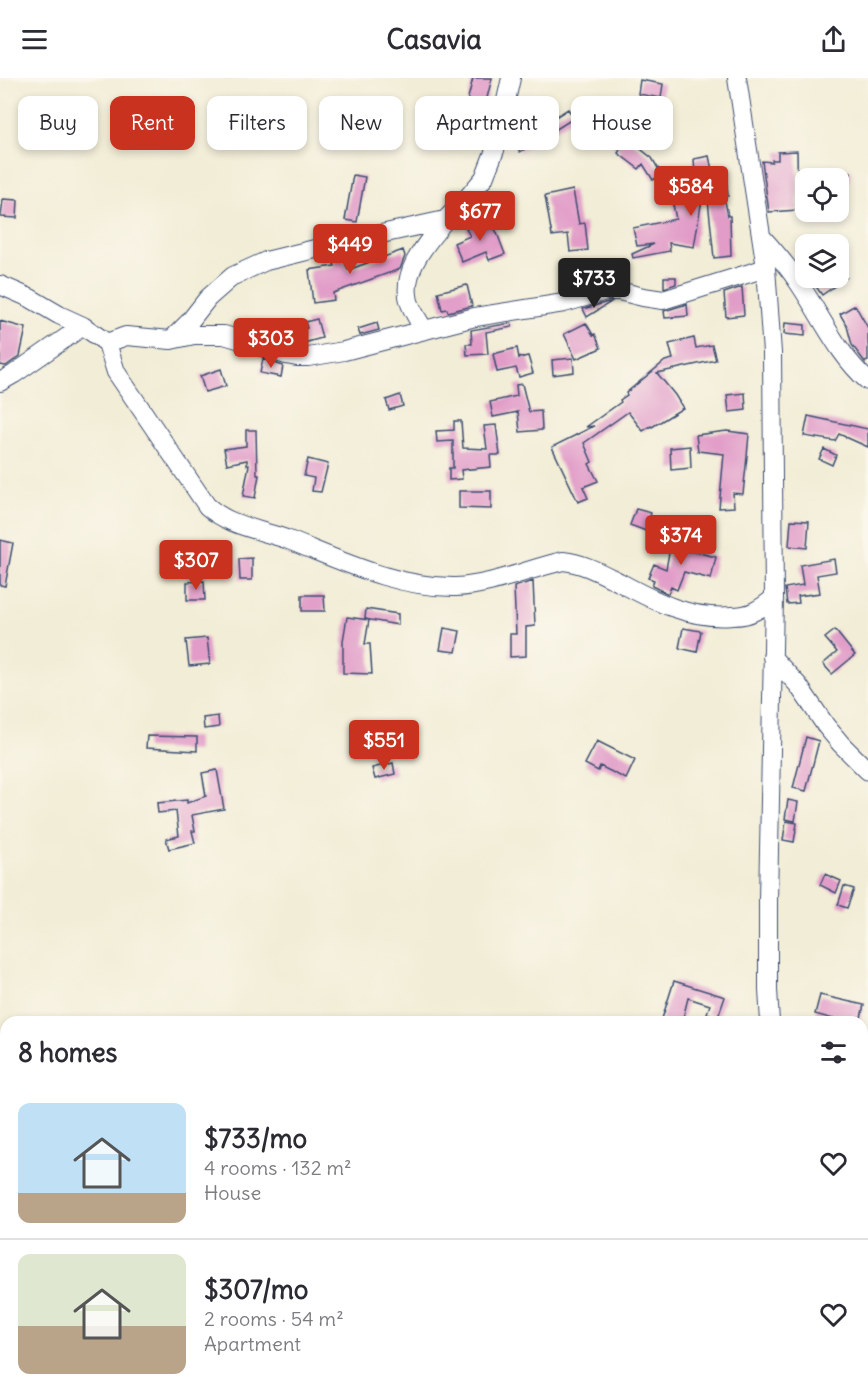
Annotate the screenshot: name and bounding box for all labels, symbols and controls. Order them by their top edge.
text: Casavia [386,22,482,56]
icon: menu [18,23,51,56]
icon: share [817,23,850,56]
chip: Buy [18,96,98,150]
chip: Rent [110,96,195,150]
chip: Filters [207,96,307,150]
chip: New [319,96,403,150]
chip: Apartment [415,96,559,150]
chip: House [571,96,673,150]
pin: $584 [655,166,727,217]
map controls [795,168,849,288]
button: locate [795,168,849,222]
text: $584 [668,173,714,198]
pin: $677 [444,191,516,242]
text: $677 [459,198,501,223]
pin: $449 [314,224,386,275]
text: $449 [327,231,373,256]
button: layers [795,234,849,288]
pin: $733 [558,258,630,309]
text: $733 [572,265,616,290]
pin: $303 [235,318,307,369]
text: $303 [248,325,294,350]
pin: $374 [645,515,717,566]
text: $374 [659,522,703,547]
pin: $307 [160,540,232,591]
text: $307 [173,547,219,572]
pin: $551 [348,720,420,771]
text: $551 [363,727,405,752]
text: 8 homes [18,1036,117,1069]
icon: filters [817,1036,850,1069]
text: $733/mo [204,1122,307,1155]
icon: home [66,1127,138,1199]
icon: heart [817,1147,850,1180]
text: 4 rooms · 132 m² [204,1155,351,1180]
text: House [204,1180,261,1205]
text: $307/mo [204,1273,308,1306]
icon: home [66,1278,138,1350]
icon: heart [817,1298,850,1331]
text: 2 rooms · 54 m² [204,1306,344,1331]
text: Apartment [204,1331,301,1356]

